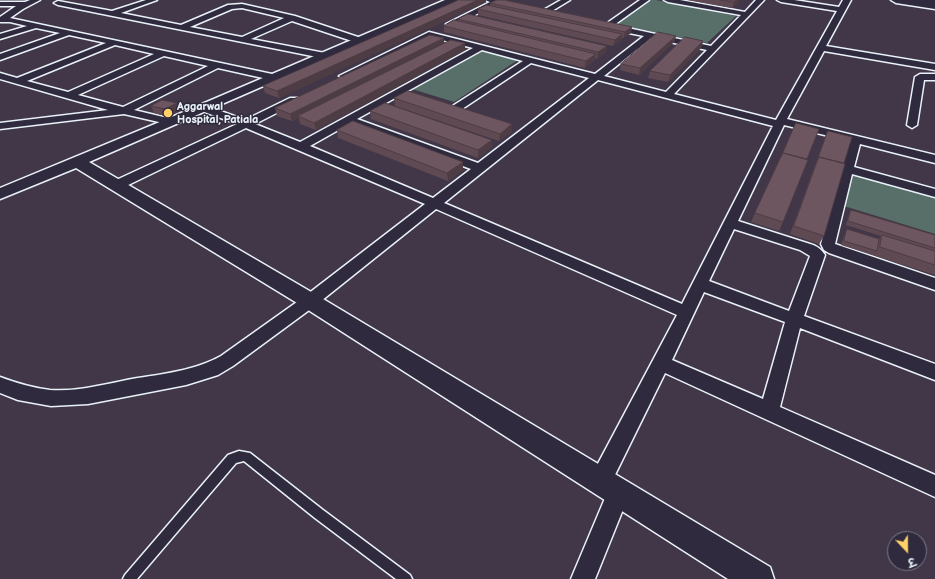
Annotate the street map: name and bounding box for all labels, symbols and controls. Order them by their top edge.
place label: Aggarwal Hospital, Patiala [177,100,258,126]
marker: Aggarwal Hospital, Patiala [162,107,174,119]
north arrow [887,531,927,571]
text: उ [905,554,917,569]

